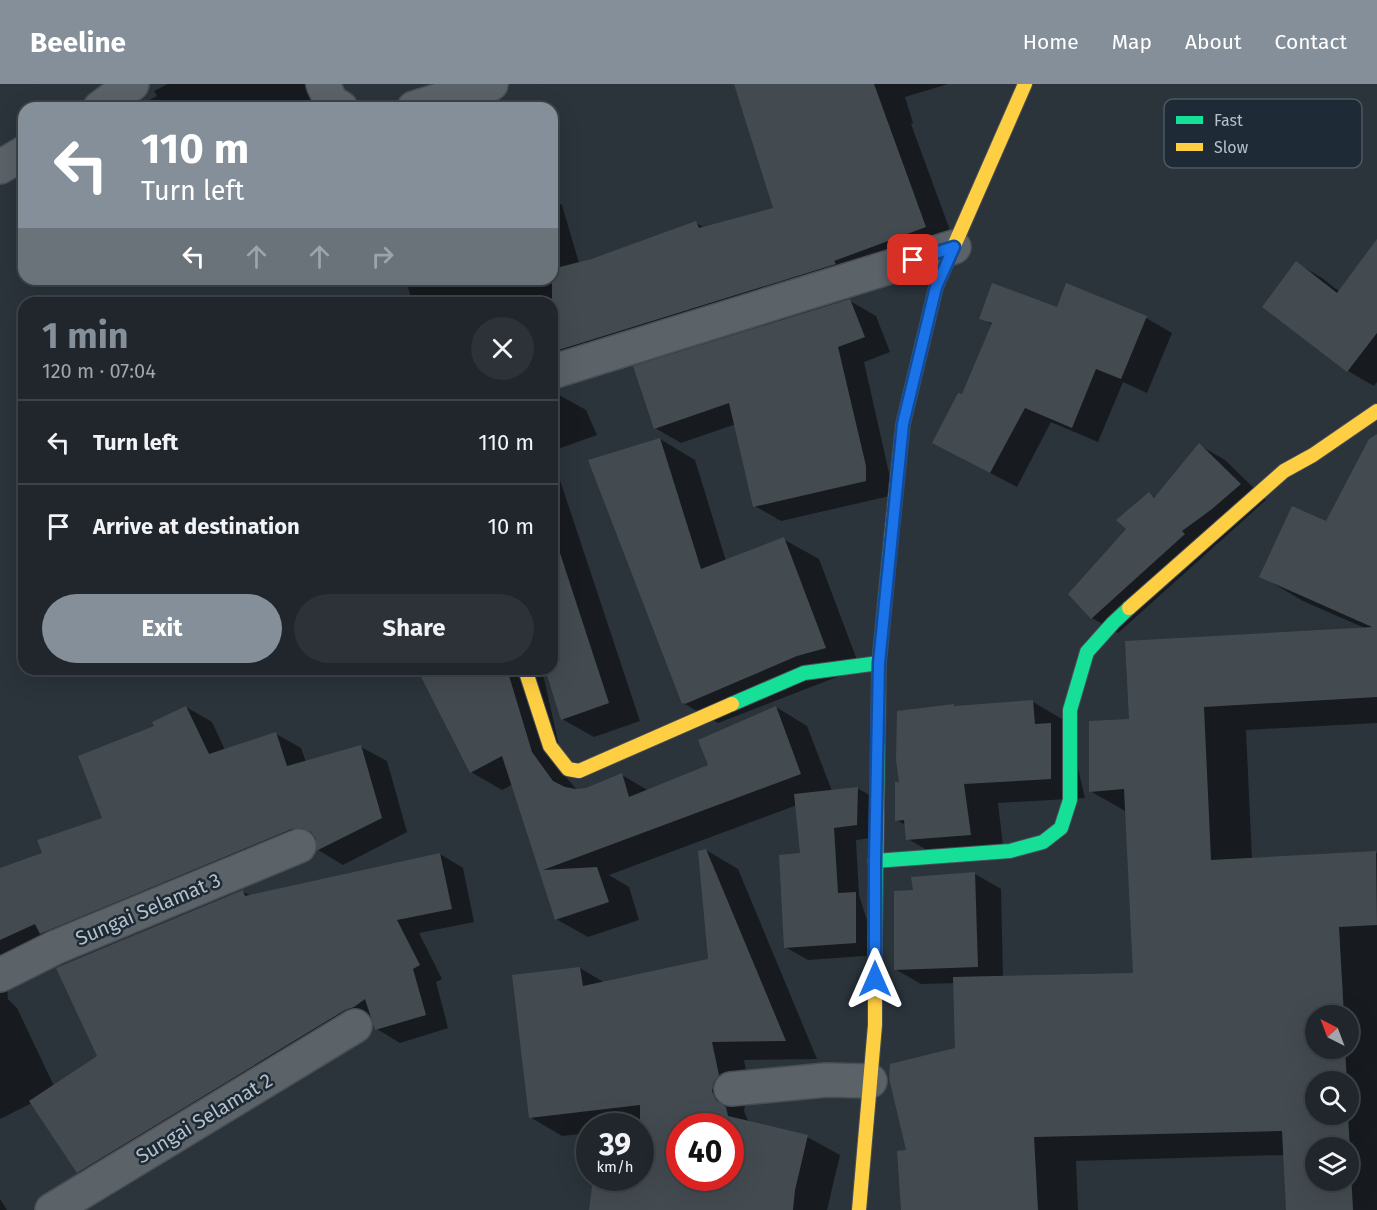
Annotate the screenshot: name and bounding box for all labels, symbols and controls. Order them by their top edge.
text: Beeline [30,26,126,59]
text: Home [1023,29,1079,55]
text: Map [1112,29,1152,55]
text: About [1185,29,1242,55]
text: Contact [1275,29,1347,55]
legend [1164,99,1362,168]
text: Fast [1214,111,1243,130]
text: 110 m [141,124,249,174]
icon: left [42,126,120,204]
text: Slow [1214,138,1249,157]
text: Turn left [141,175,244,207]
pin [887,234,938,285]
icon: left [177,240,210,273]
icon: ahead [240,240,273,273]
icon: ahead [303,240,336,273]
icon: right [366,240,399,273]
icon: arrive [896,243,929,276]
text: 1 min [42,314,129,358]
button: close [471,317,534,380]
text: 120 m · 07:04 [42,359,156,383]
icon: left [42,426,75,459]
text: Turn left [93,429,178,456]
text: 110 m [478,429,534,456]
icon: arrive [42,510,75,543]
text: Arrive at destination [93,513,300,540]
text: 10 m [488,513,534,540]
button: Exit [42,594,282,663]
button: Share [294,594,534,663]
street label: Sungai Selamat 3 [72,868,224,950]
position arrow [843,947,907,1011]
north arrow [1305,1005,1359,1059]
map controls [1305,1005,1359,1191]
street label: Sungai Selamat 2 [131,1068,277,1168]
button: search [1305,1071,1359,1125]
speed limit sign: 40 [666,1113,744,1191]
text: 39 [599,1127,631,1163]
button: layers [1305,1137,1359,1191]
text: km/h [596,1158,634,1176]

